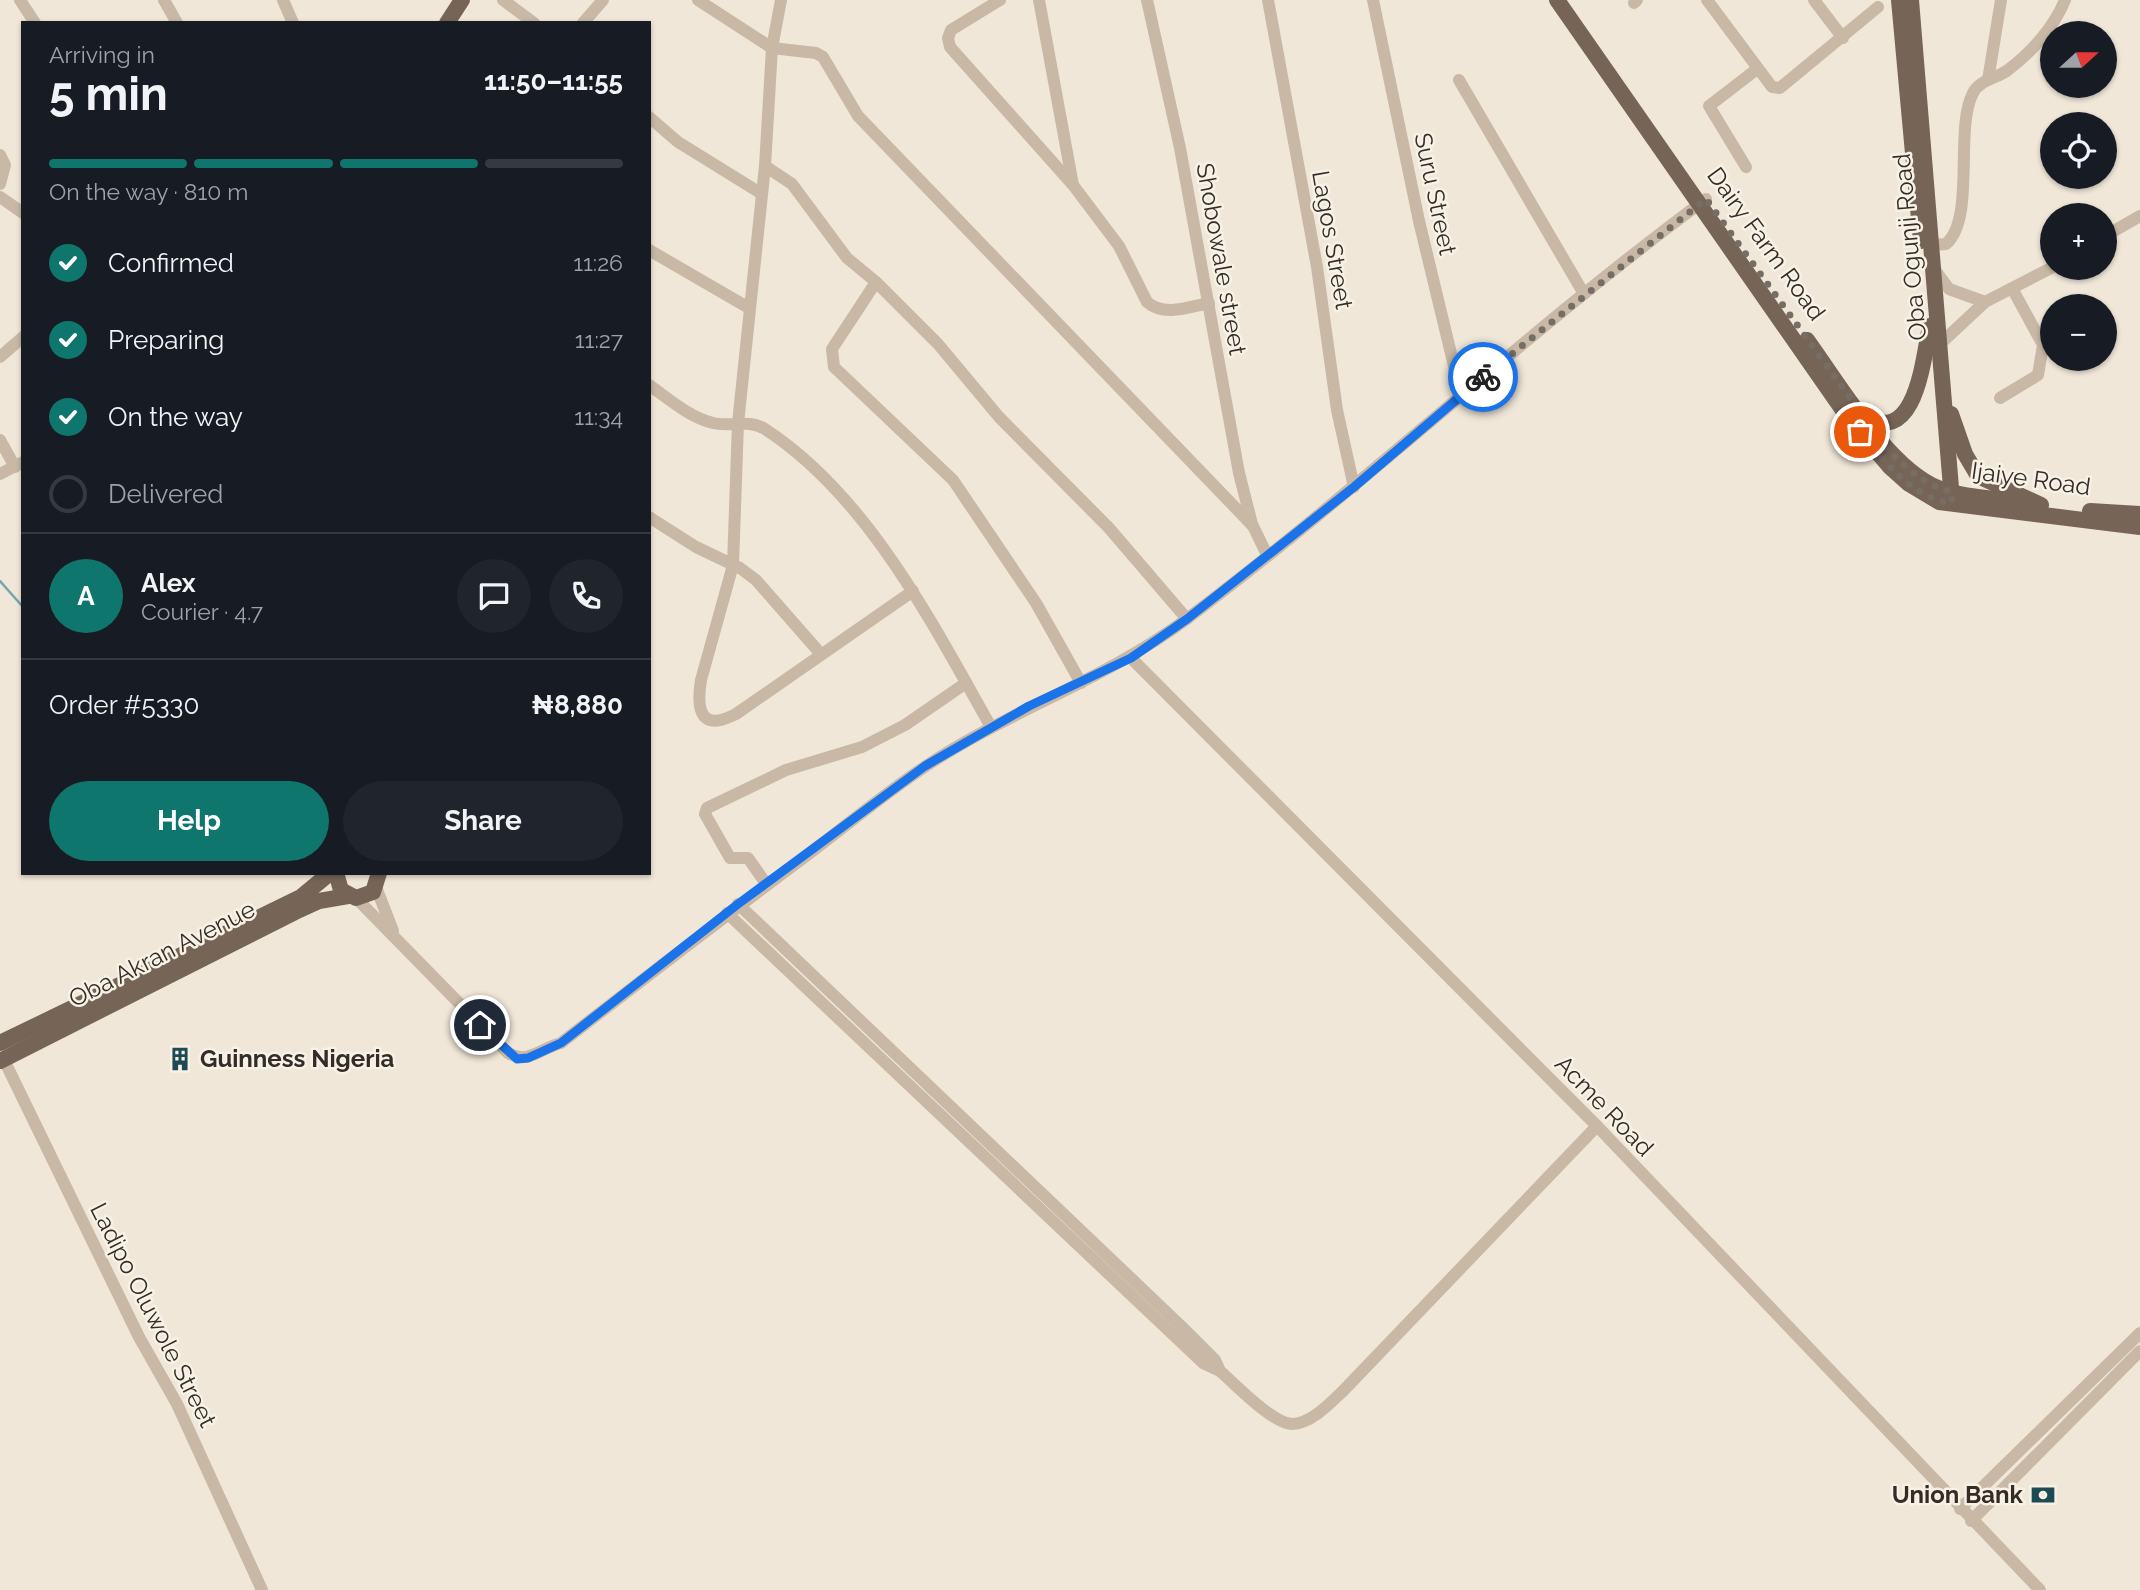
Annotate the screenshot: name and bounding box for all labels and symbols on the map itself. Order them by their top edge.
north arrow [2040,21,2118,98]
street label: Suru Street [1408,130,1463,258]
street label: Oba Ogunji Road [1887,152,1932,342]
street label: Shobowale street [1190,161,1253,357]
street label: Dairy Farm Road [1701,162,1832,326]
street label: Lagos Street [1306,168,1359,312]
courier [1448,342,1518,412]
pin [1830,402,1890,462]
street label: Ijaiye Road [1970,456,2093,501]
street label: Oba Akran Avenue [64,894,260,1013]
pin [450,995,510,1055]
place label: Guinness Nigeria [200,1044,395,1073]
building icon: Guinness Nigeria [166,1045,194,1073]
street label: Acme Road [1549,1049,1660,1162]
street label: Ladipo Oluwole Street [84,1198,223,1432]
place label: Union Bank [1892,1480,2024,1509]
bank icon: Union Bank [2029,1481,2057,1509]

